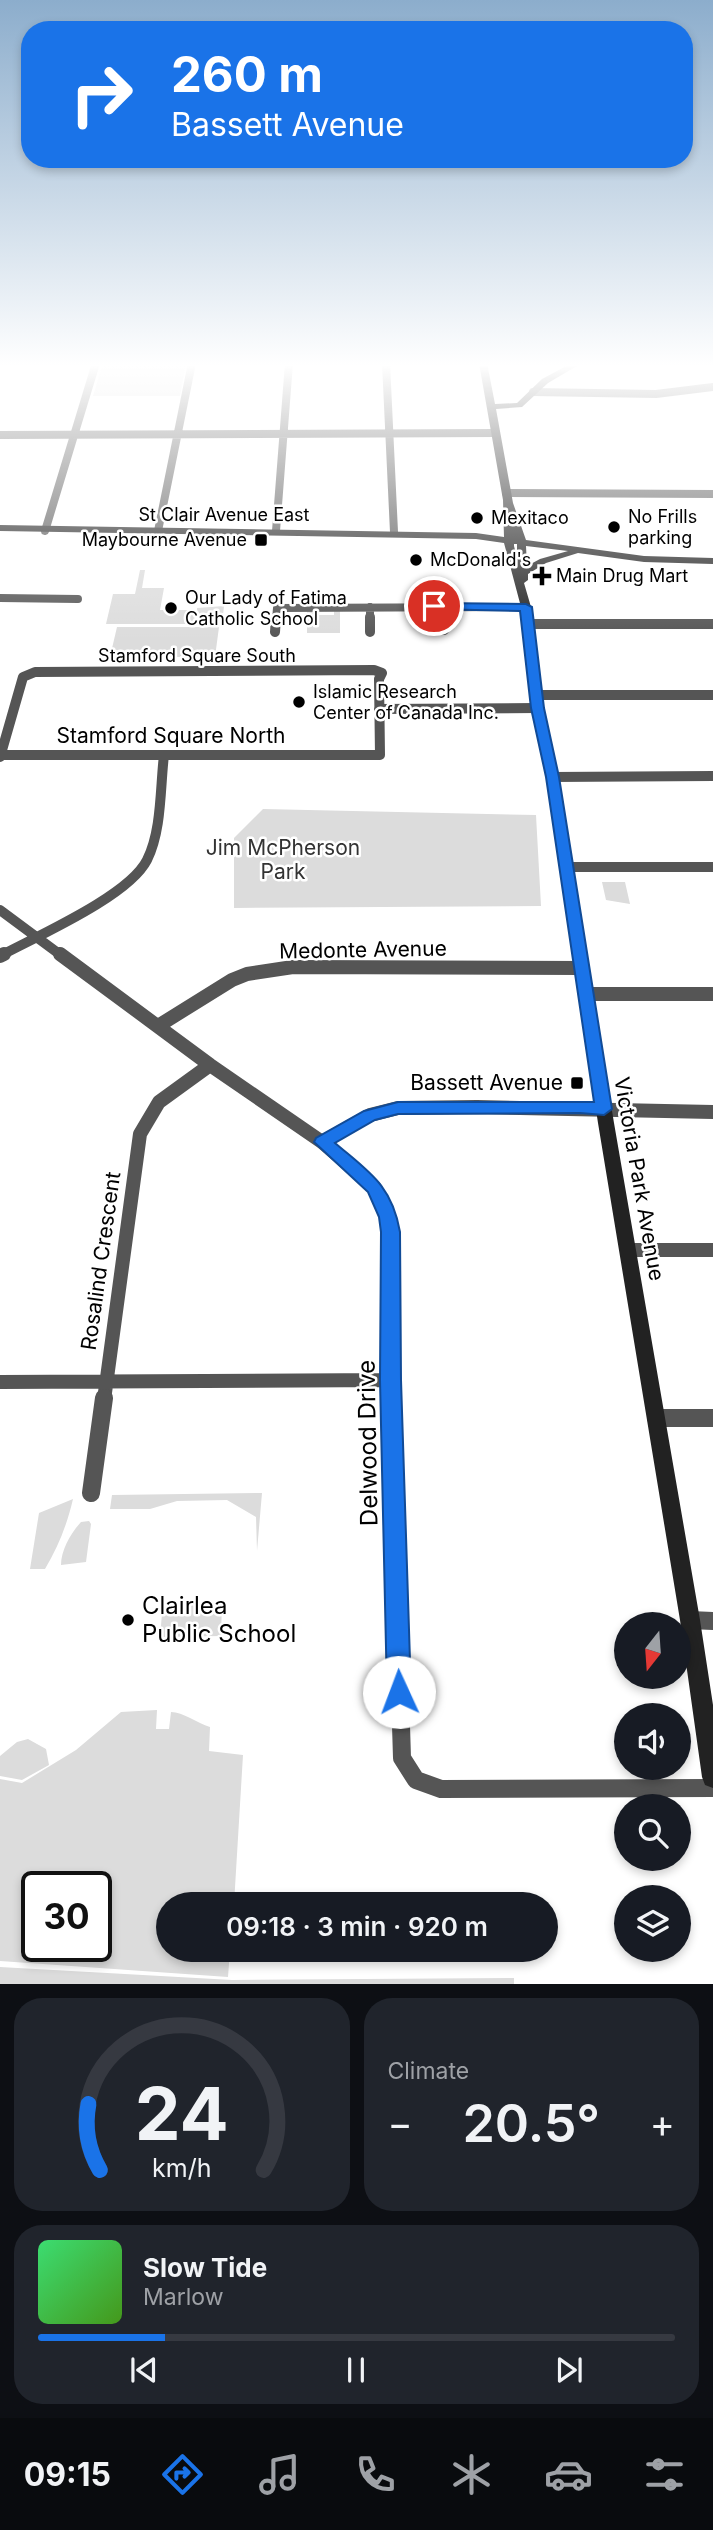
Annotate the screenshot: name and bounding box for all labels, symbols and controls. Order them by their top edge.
text: 260 m [171,45,323,104]
icon: right [56,49,147,140]
text: Bassett Avenue [171,105,404,144]
street label: St Clair Avenue East [139,504,310,525]
place label: No Frills parking [628,506,697,548]
place label: Mexitaco [491,507,569,528]
marker: Mexitaco [469,510,485,526]
marker: No Frills parking [606,519,622,535]
place label: Maybourne Avenue [82,529,247,550]
marker: Maybourne Avenue [253,532,269,548]
place label: McDonald's [430,549,531,570]
marker: McDonald's [408,552,424,568]
place label: Main Drug Mart [556,565,688,586]
marker: Main Drug Mart [534,568,550,584]
pin [404,576,464,636]
place label: Our Lady of Fatima Catholic School [185,587,347,629]
icon: arrive [415,587,453,625]
marker: Our Lady of Fatima Catholic School [163,600,179,616]
street label: Stamford Square South [98,645,296,666]
place label: Islamic Research Center of Canada Inc. [313,681,499,723]
marker: Islamic Research Center of Canada Inc. [291,694,307,710]
street label: Stamford Square North [57,723,285,748]
park label: Jim McPherson Park [206,835,360,884]
street label: Medonte Avenue [279,936,447,963]
place label: Bassett Avenue [410,1070,563,1095]
marker: Bassett Avenue [569,1075,585,1091]
street label: Victoria Park Avenue [609,1075,670,1283]
street label: Rosalind Crescent [76,1170,125,1352]
street label: Delwood Drive [352,1360,383,1526]
place label: Clairlea Public School [142,1591,296,1648]
marker: Clairlea Public School [120,1612,136,1628]
north arrow [614,1612,691,1689]
map controls [614,1612,691,1962]
position arrow [362,1655,436,1729]
button: sound [614,1703,691,1780]
button: search [614,1794,691,1871]
speed limit sign: 30 [21,1871,112,1962]
button: layers [614,1885,691,1962]
text: 09:18 · 3 min · 920 m [226,1911,488,1942]
text: Climate [388,2057,469,2085]
text: 24 [135,2070,229,2159]
text: 20.5° [462,2092,600,2155]
text: − [388,2100,413,2146]
text: + [650,2100,675,2146]
text: km/h [152,2153,211,2183]
text: Slow Tide [143,2252,267,2283]
text: Marlow [143,2283,223,2311]
icon: previous [125,2351,163,2389]
icon: pause [337,2351,375,2389]
icon: next [550,2351,588,2389]
icon: directions [158,2450,207,2499]
icon: music [255,2450,304,2499]
icon: phone [351,2450,400,2499]
icon: climate [447,2450,496,2499]
icon: car [544,2450,593,2499]
icon: filters [640,2450,689,2499]
text: 09:15 [24,2455,111,2494]

